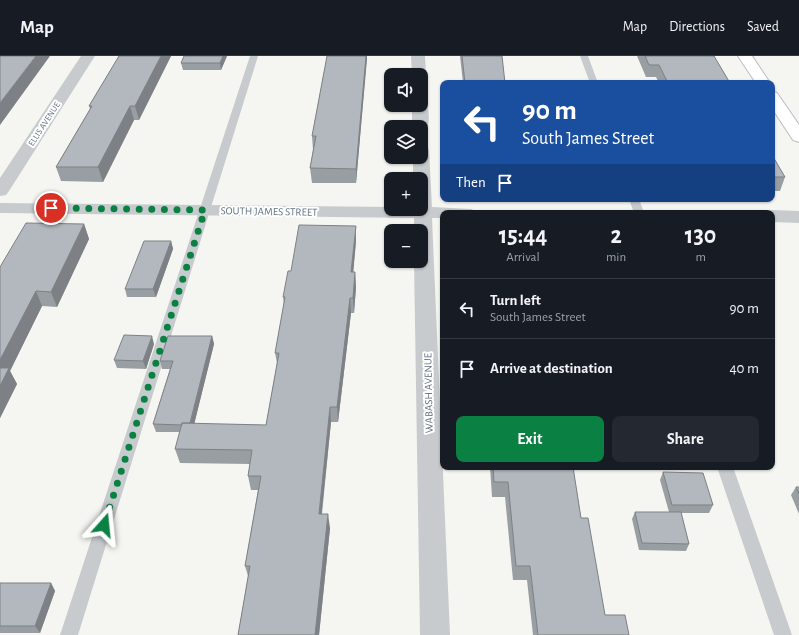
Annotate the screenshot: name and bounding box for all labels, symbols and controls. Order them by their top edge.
text: Map [20,18,54,37]
text: Map [623,20,647,34]
text: Directions [669,20,725,34]
text: Saved [747,20,779,34]
map controls [384,68,428,268]
button: sound [384,68,428,112]
icon: left [456,96,508,148]
text: 90 m [522,97,577,125]
street label: ELLIS AVENUE [27,100,62,148]
button: layers [384,120,428,164]
text: South James Street [522,130,654,148]
button: + [384,172,428,216]
icon: arrive [494,172,516,194]
text: Then [456,175,486,190]
pin [34,191,68,225]
icon: arrive [40,197,62,219]
street label: SOUTH JAMES STREET [220,205,318,218]
button: − [384,224,428,268]
text: 15:44 [499,224,547,248]
text: 2 [610,224,622,248]
text: 130 [685,224,716,248]
text: Arrival [506,251,540,264]
text: min [606,251,626,264]
text: m [695,251,706,264]
text: Turn left [490,293,541,308]
icon: left [456,298,478,320]
text: 90 m [730,301,759,316]
text: South James Street [490,311,586,324]
street label: WABASH AVENUE [422,352,435,433]
icon: arrive [456,358,478,380]
text: Arrive at destination [490,361,613,376]
text: 40 m [729,361,759,376]
button: Exit [456,416,604,462]
button: Share [612,416,759,462]
position arrow [83,504,125,546]

